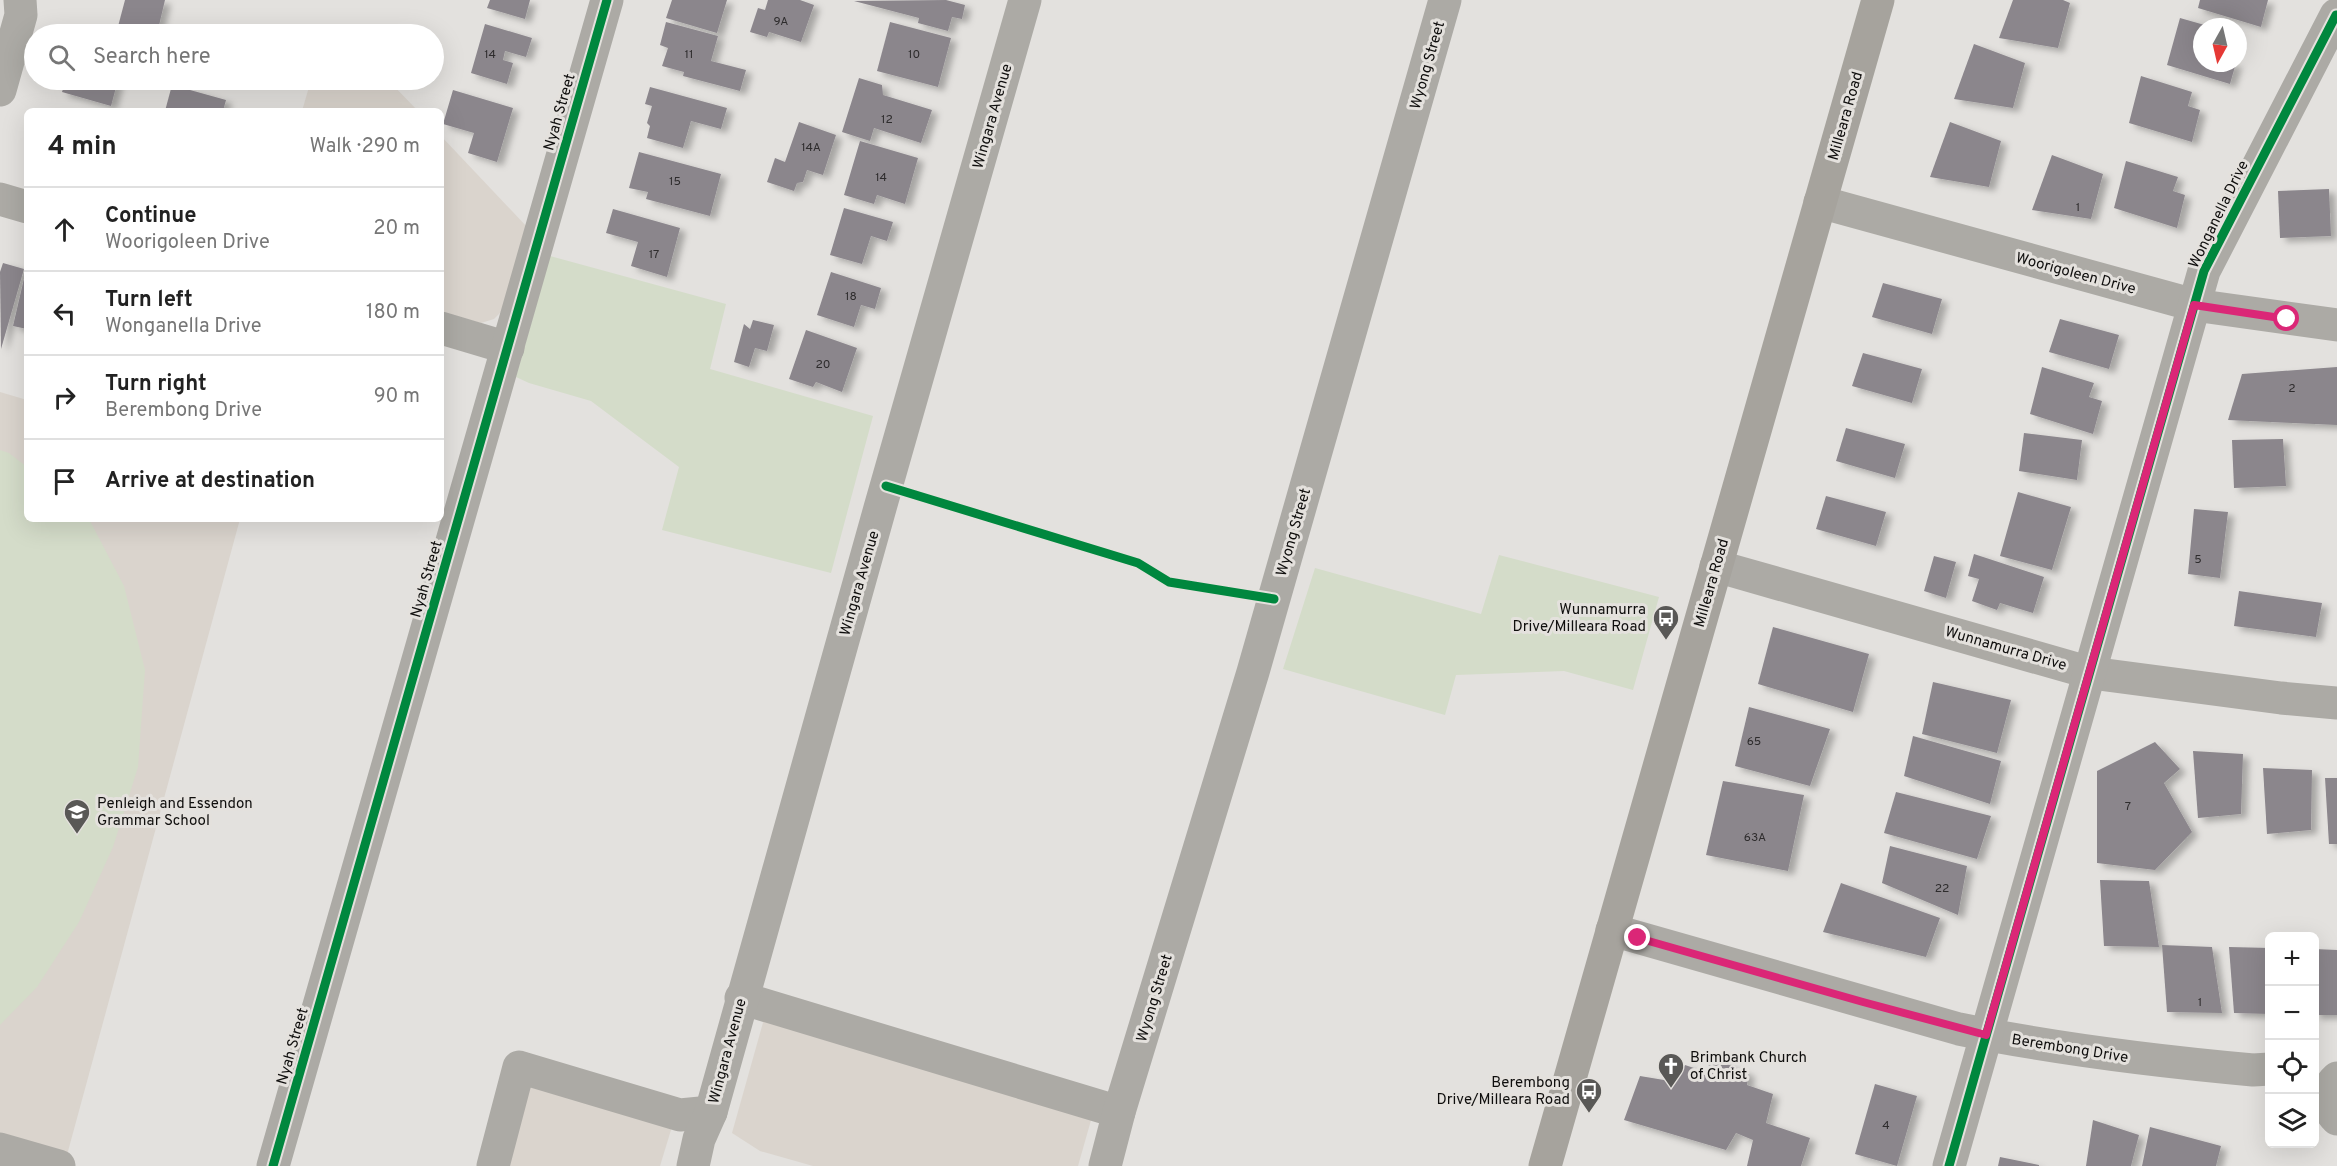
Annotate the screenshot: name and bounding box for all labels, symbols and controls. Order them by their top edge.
house number: 9A [774,14,788,30]
north arrow [2193,18,2247,72]
street label: Wyong Street [1407,19,1450,112]
search box [24,24,444,90]
icon: search [45,41,78,74]
text: Search here [93,44,211,71]
house number: 14 [484,47,496,63]
house number: 11 [685,47,693,63]
house number: 10 [908,47,920,63]
street label: Wingara Avenue [969,62,1017,171]
street label: Milleara Road [1825,70,1868,163]
street label: Nyah Street [540,72,581,153]
house number: 12 [881,112,893,128]
text: 4 min [48,131,117,164]
text: Walk · 290 m [309,134,420,160]
house number: 14A [801,140,821,156]
street label: Wonganella Drive [2185,158,2254,272]
house number: 14 [875,170,887,186]
house number: 15 [669,174,681,190]
house number: 1 [2076,200,2080,216]
text: Continue [105,203,196,230]
icon: ahead [48,213,81,246]
text: 20 m [373,216,420,242]
text: Woorigoleen Drive [105,230,270,256]
house number: 17 [649,247,659,263]
street label: Woorigoleen Drive [2013,249,2138,300]
text: Turn left [105,287,193,314]
house number: 18 [845,289,857,305]
icon: left [48,297,81,330]
text: 180 m [366,300,420,326]
route start [2273,305,2299,331]
text: Wonganella Drive [105,314,262,340]
house number: 20 [815,357,831,373]
text: Turn right [105,371,207,398]
icon: right [48,381,81,414]
house number: 2 [2288,381,2296,397]
text: 90 m [374,384,420,410]
text: Berembong Drive [105,398,262,424]
icon: arrive [48,465,81,498]
text: Arrive at destination [105,468,315,495]
street label: Wyong Street [1273,486,1316,579]
street label: Wingara Avenue [836,529,884,638]
street label: Milleara Road [1691,537,1734,630]
street label: Nyah Street [407,539,448,620]
house number: 5 [2194,552,2202,568]
place label: Wunnamurra Drive/Milleara Road [1512,601,1646,637]
bus stop icon: Wunnamurra Drive/Milleara Road [1651,603,1681,641]
street label: Wunnamurra Drive [1942,623,2069,676]
house number: 65 [1747,734,1761,750]
place label: Penleigh and Essendon Grammar School [97,795,253,831]
school or university icon: Penleigh and Essendon Grammar School [62,797,92,835]
house number: 7 [2125,799,2131,815]
house number: 63A [1744,830,1766,846]
house number: 22 [1935,881,1949,897]
route end [1624,924,1650,950]
map controls [2265,932,2319,1148]
button: + [2265,932,2319,986]
street label: Wyong Street [1133,952,1178,1045]
button: − [2265,986,2319,1040]
house number: 1 [2198,995,2202,1011]
street label: Wingara Avenue [705,997,752,1106]
street label: Nyah Street [273,1006,314,1087]
street label: Berembong Drive [2010,1031,2129,1068]
button: locate [2265,1040,2319,1094]
place label: Brimbank Church of Christ [1690,1049,1807,1085]
church icon: Brimbank Church of Christ [1656,1051,1686,1089]
place label: Berembong Drive/Milleara Road [1436,1074,1570,1110]
bus stop icon: Berembong Drive/Milleara Road [1574,1076,1604,1114]
button: layers [2265,1094,2319,1148]
house number: 4 [1882,1118,1890,1134]

